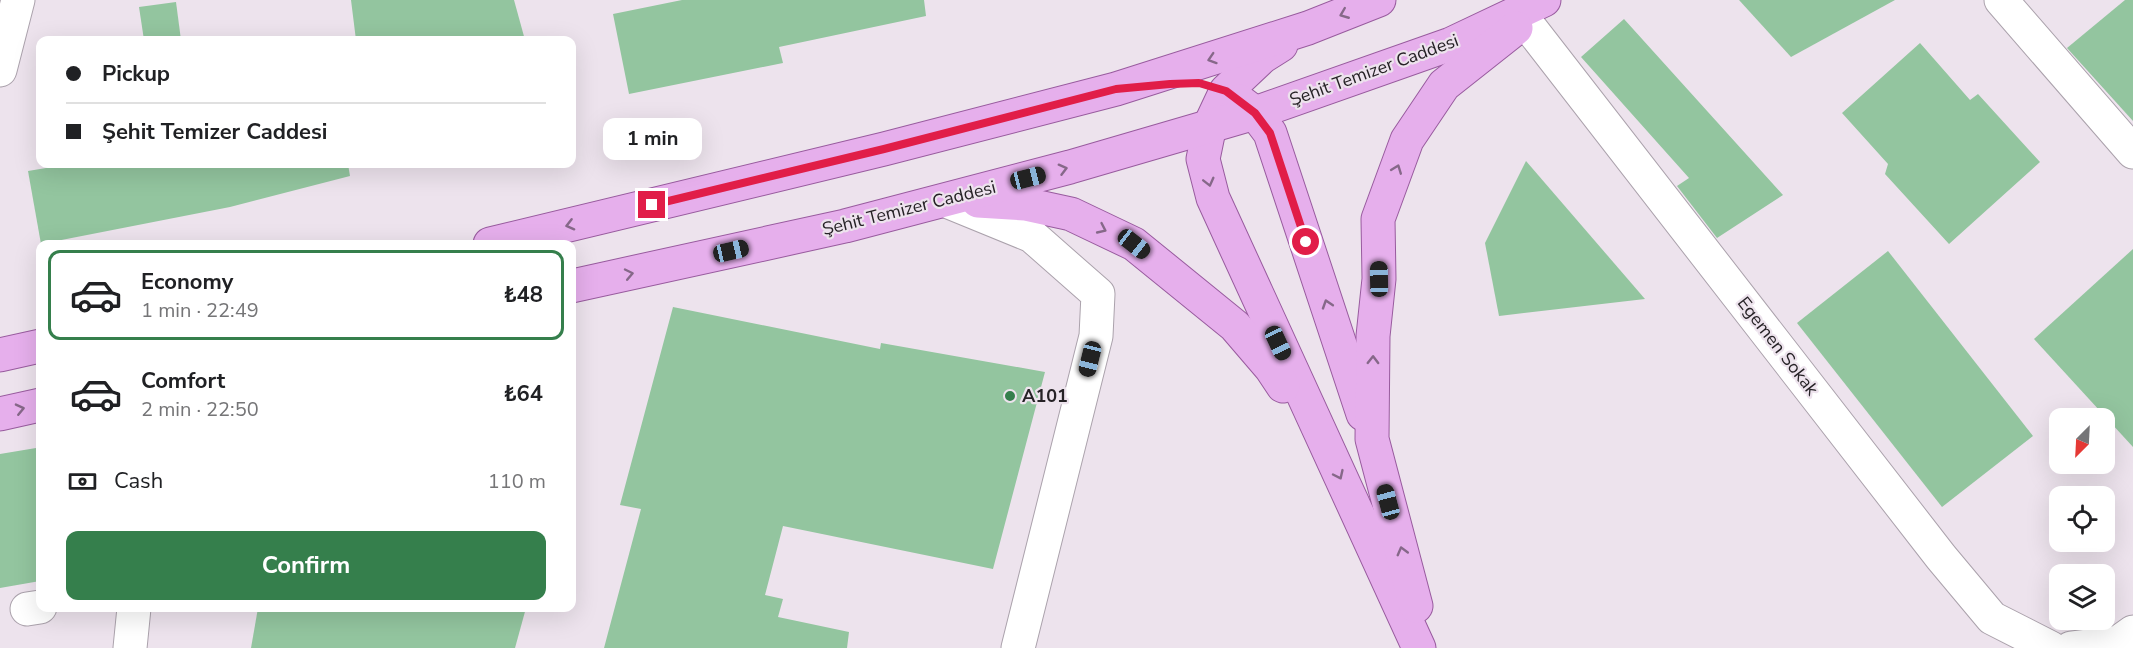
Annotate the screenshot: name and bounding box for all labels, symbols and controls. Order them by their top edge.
one-way arrow [1339,7,1350,19]
street label: Şehit Temizer Caddesi [1286,28,1462,112]
one-way arrow [1207,51,1218,64]
text: Pickup [102,59,170,89]
text: Şehit Temizer Caddesi [102,117,327,147]
callout: 1 min [602,118,702,160]
text: 1 min [627,125,678,152]
one-way arrow [1058,163,1068,176]
one-way arrow [1389,164,1402,174]
car [1008,165,1048,191]
street label: Şehit Temizer Caddesi [820,175,998,241]
one-way arrow [1201,177,1214,187]
route end [638,191,665,218]
one-way arrow [566,218,576,231]
one-way arrow [1095,221,1106,233]
car [1114,226,1154,262]
route start [1292,228,1319,255]
car [711,238,751,264]
car [1370,261,1388,297]
text: Economy [141,267,233,297]
icon: car [69,268,123,322]
one-way arrow [623,268,633,281]
text: ₺48 [503,280,543,310]
street label: Egemen Sokak [1732,292,1825,401]
text: 1 min · 22:49 [141,297,259,324]
one-way arrow [1321,299,1334,309]
car [1262,323,1294,363]
car [1077,339,1103,379]
one-way arrow [1367,355,1379,364]
text: Comfort [141,366,225,396]
icon: car [69,367,123,421]
text: ₺64 [503,379,543,409]
place label: A101 [1022,384,1068,408]
marker: A101 [1003,389,1017,403]
text: 2 min · 22:50 [141,396,259,423]
one-way arrow [15,404,25,417]
north arrow [2049,408,2115,474]
map controls [2049,408,2115,630]
icon: cash [66,465,99,498]
text: Cash [114,466,163,496]
text: 110 m [488,468,546,495]
one-way arrow [1331,469,1343,480]
car [1375,482,1401,522]
button: locate [2049,486,2115,552]
button: Confirm [66,531,546,600]
one-way arrow [1396,546,1409,556]
button: layers [2049,564,2115,630]

